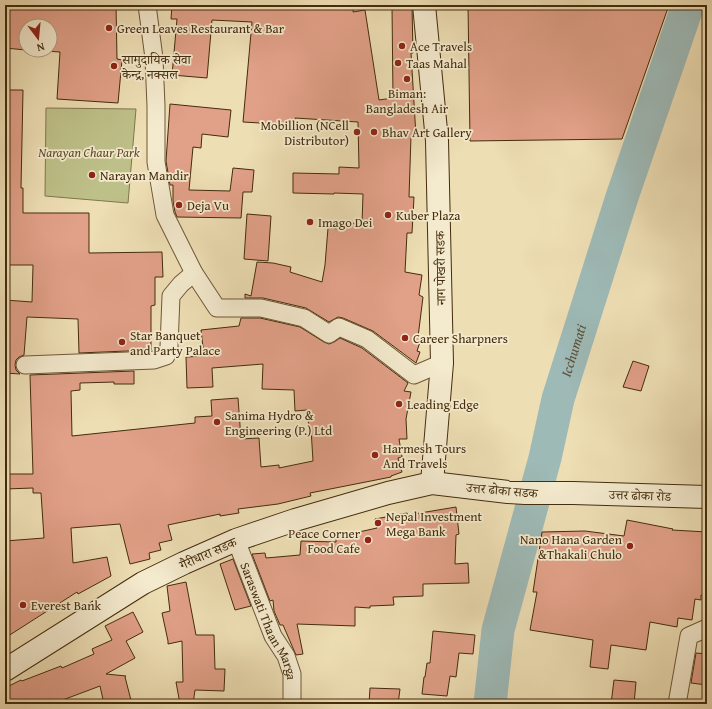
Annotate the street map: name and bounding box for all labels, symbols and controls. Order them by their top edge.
north arrow [18,18,58,58]
place label: Green Leaves Restaurant & Bar [117,19,285,38]
marker: Green Leaves Restaurant & Bar [104,23,114,33]
place label: Ace Travels [410,37,472,56]
text: N [34,39,46,56]
marker: Ace Travels [397,41,407,51]
place label: सामुदायिक सेवा केन्द्र, नक्सल [121,50,192,84]
place label: Taas Mahal [406,54,467,73]
marker: Taas Mahal [393,58,403,68]
marker: सामुदायिक सेवा केन्द्र, नक्सल [109,61,119,71]
marker: Biman: Bangladesh Air [402,74,412,84]
place label: Biman: Bangladesh Air [366,84,449,118]
place label: Mobillion (NCell Distributor) [260,116,349,150]
place label: Bhav Art Gallery [382,123,472,142]
marker: Mobillion (NCell Distributor) [352,127,362,137]
marker: Bhav Art Gallery [369,127,379,137]
park label: Narayan Chaur Park [38,143,140,162]
place label: Narayan Mandir [100,166,189,185]
marker: Narayan Mandir [87,170,97,180]
place label: Deja Vu [187,196,229,215]
marker: Deja Vu [174,200,184,210]
place label: Kuber Plaza [396,206,461,225]
marker: Kuber Plaza [383,210,393,220]
place label: Imago Dei [318,213,373,232]
marker: Imago Dei [305,217,315,227]
street label: नाग पोखरी सडक [430,230,451,306]
water label: Icchumati [556,321,591,379]
place label: Star Banquet and Party Palace [130,326,220,360]
place label: Career Sharpners [413,329,508,348]
marker: Career Sharpners [400,333,410,343]
marker: Star Banquet and Party Palace [117,337,127,347]
place label: Leading Edge [407,395,479,414]
marker: Leading Edge [394,399,404,409]
place label: Sanima Hydro & Engineering (P.) Ltd [225,406,332,440]
marker: Sanima Hydro & Engineering (P.) Ltd [212,417,222,427]
place label: Harmesh Tours And Travels [383,439,466,473]
marker: Harmesh Tours And Travels [370,450,380,460]
street label: उत्तर ढोका सडक [464,478,539,503]
street label: उत्तर ढोका रोड [608,485,673,506]
place label: Nepal Investment Mega Bank [386,507,483,541]
marker: Nepal Investment Mega Bank [373,518,383,528]
place label: Peace Corner Food Cafe [288,524,361,558]
place label: Nano Hana Garden &Thakali Chulo [520,530,623,564]
street label: गैरीधारा सडक [176,532,241,575]
marker: Peace Corner Food Cafe [363,535,373,545]
marker: Nano Hana Garden &Thakali Chulo [625,541,635,551]
street label: Saraswati Thaan Marga [235,559,301,681]
place label: Everest Bank [31,596,102,615]
marker: Everest Bank [18,600,28,610]

